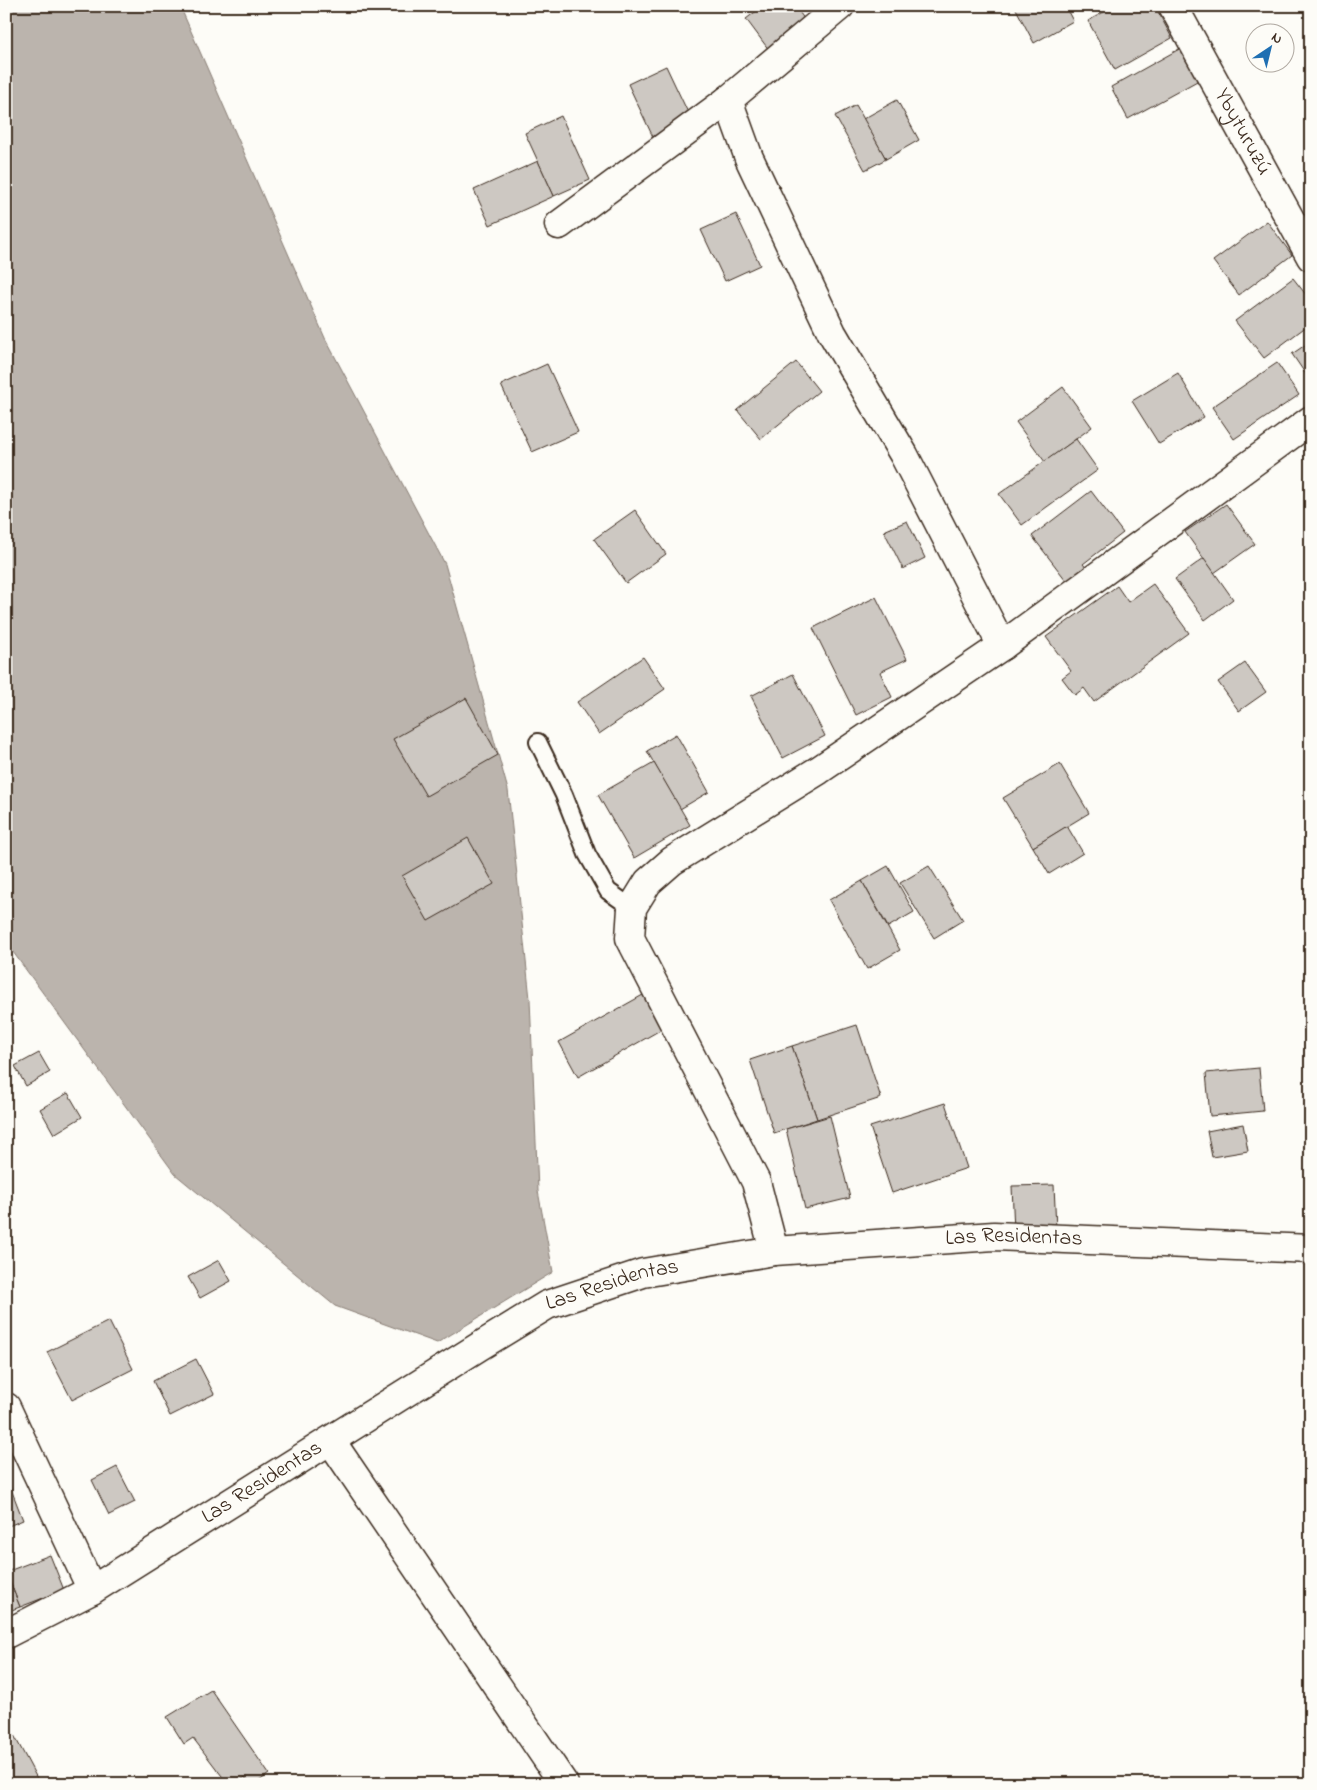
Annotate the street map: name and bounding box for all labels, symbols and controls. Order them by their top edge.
north arrow [1244,22,1294,72]
text: N [1267,27,1286,50]
street label: Ybyturuzú [1205,83,1279,182]
street label: Las Residentas [944,1220,1083,1256]
street label: Las Residentas [542,1251,681,1320]
street label: Las Residentas [196,1433,329,1533]

